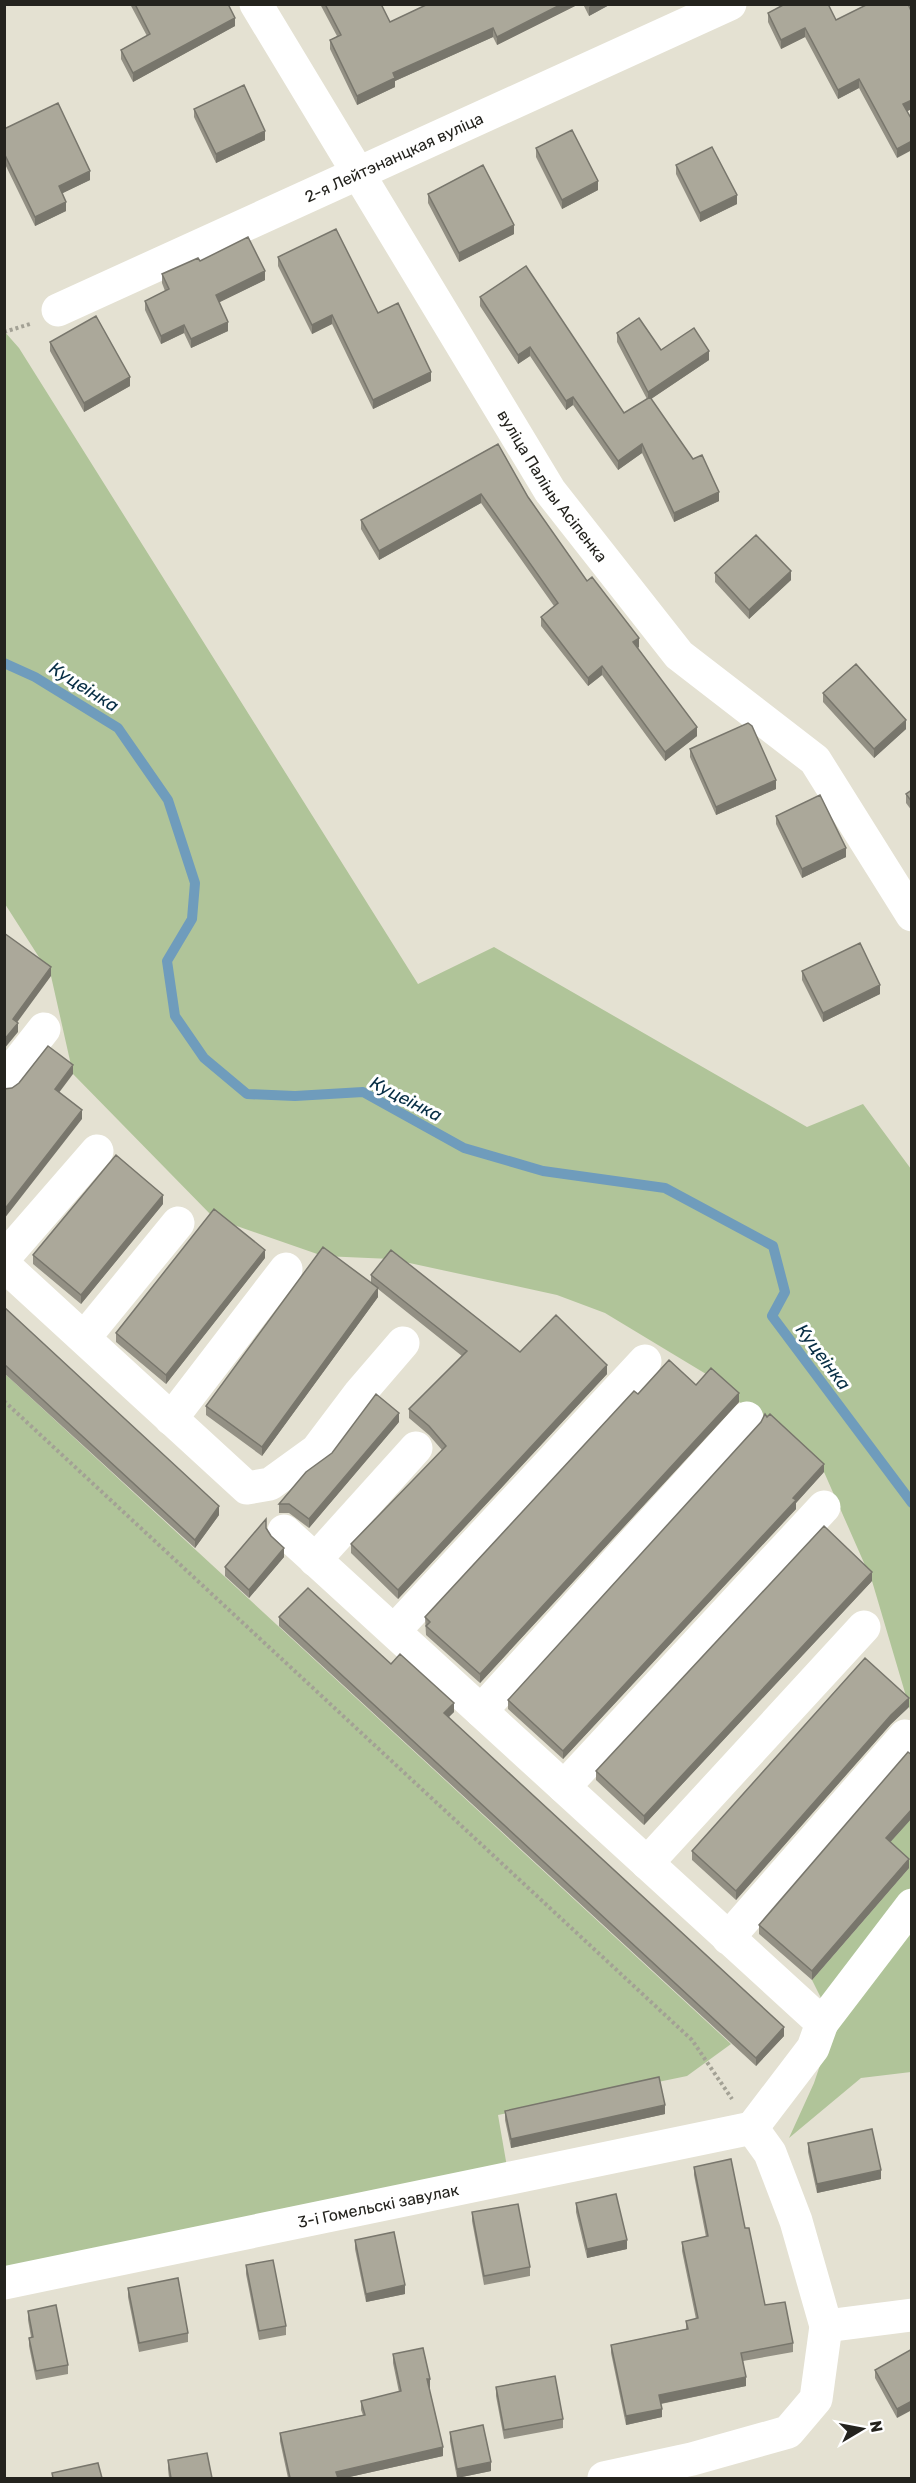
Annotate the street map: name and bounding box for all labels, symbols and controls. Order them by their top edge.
street label: 2-я Лейтэнанцкая вуліца [302,108,486,206]
street label: вуліца Паліны Асіпенка [494,406,612,566]
water label: Куцеінка [45,657,123,717]
water label: Куцеінка [366,1072,446,1127]
water label: Куцеінка [791,1319,855,1395]
street label: 3-і Гомельскі завулак [296,2179,461,2231]
north arrow [832,2399,892,2459]
text: N [866,2419,887,2434]

